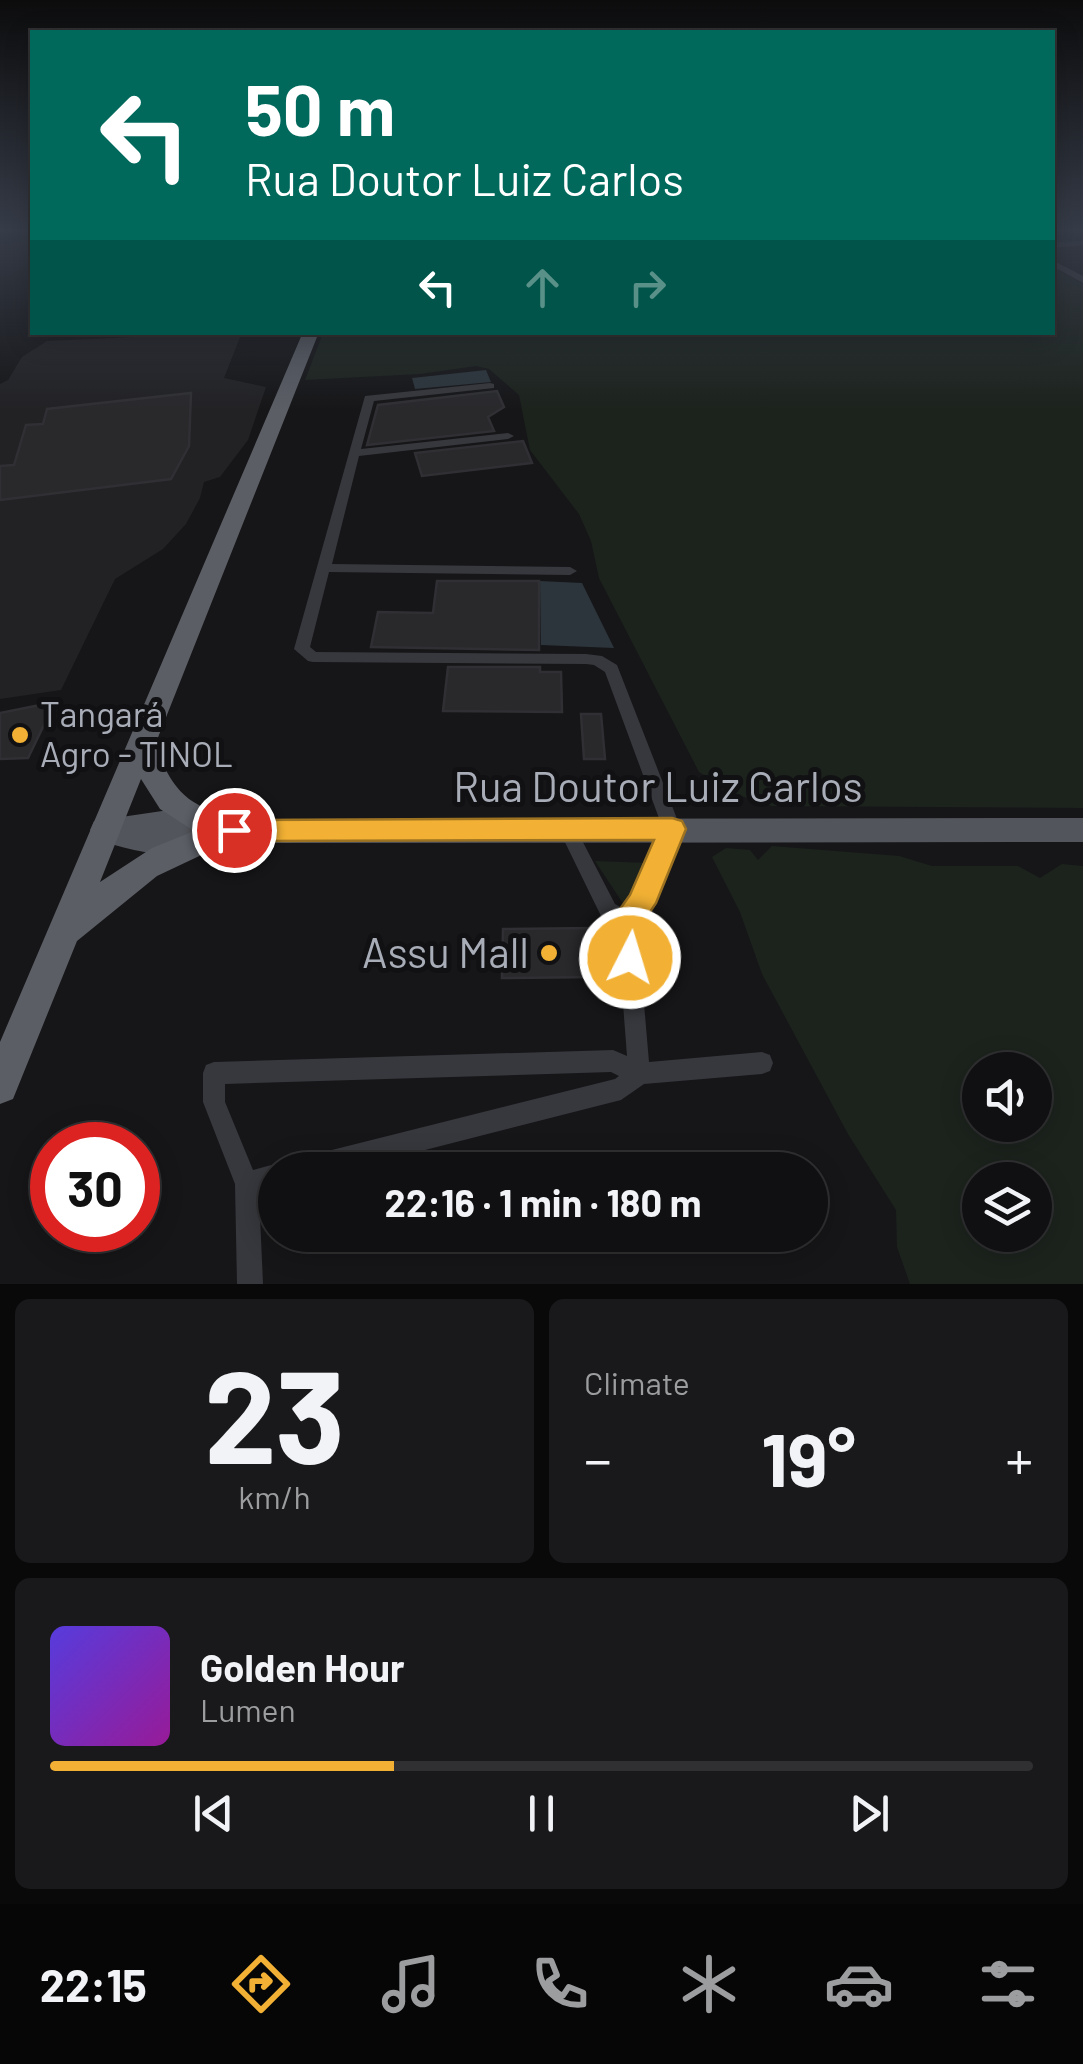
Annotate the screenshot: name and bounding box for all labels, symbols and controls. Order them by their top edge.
text: 50 m [245,66,395,150]
icon: left [80,70,210,200]
text: Rua Doutor Luiz Carlos [245,151,684,205]
icon: left [410,260,465,315]
icon: ahead [515,260,570,315]
icon: right [620,260,675,315]
place label: Tangará Agro - TINOL [40,692,233,774]
marker: Tangará Agro - TINOL [9,724,31,746]
street label: Rua Doutor Luiz Carlos [453,760,863,810]
pin [192,788,277,873]
icon: arrive [207,803,262,858]
position arrow [578,906,682,1010]
place label: Assu Mall [362,926,529,976]
marker: Assu Mall [538,942,560,964]
map controls [962,1052,1052,1252]
button: sound [962,1052,1052,1142]
speed limit sign: 30 [30,1122,160,1252]
button: layers [962,1162,1052,1252]
text: 22:16 · 1 min · 180 m [385,1179,701,1225]
text: 23 [204,1334,345,1490]
text: Climate [584,1363,690,1401]
text: 19° [761,1412,856,1502]
text: − [584,1425,612,1491]
text: + [1005,1425,1033,1491]
text: km/h [238,1477,311,1515]
text: Golden Hour [200,1644,405,1690]
text: Lumen [200,1690,296,1728]
icon: previous [186,1786,241,1841]
icon: pause [514,1786,569,1841]
icon: next [842,1786,897,1841]
icon: directions [226,1949,296,2019]
icon: music [376,1949,446,2019]
icon: phone [525,1949,595,2019]
icon: climate [674,1949,744,2019]
icon: car [824,1949,894,2019]
icon: filters [973,1949,1043,2019]
text: 22:15 [40,1957,147,2011]

